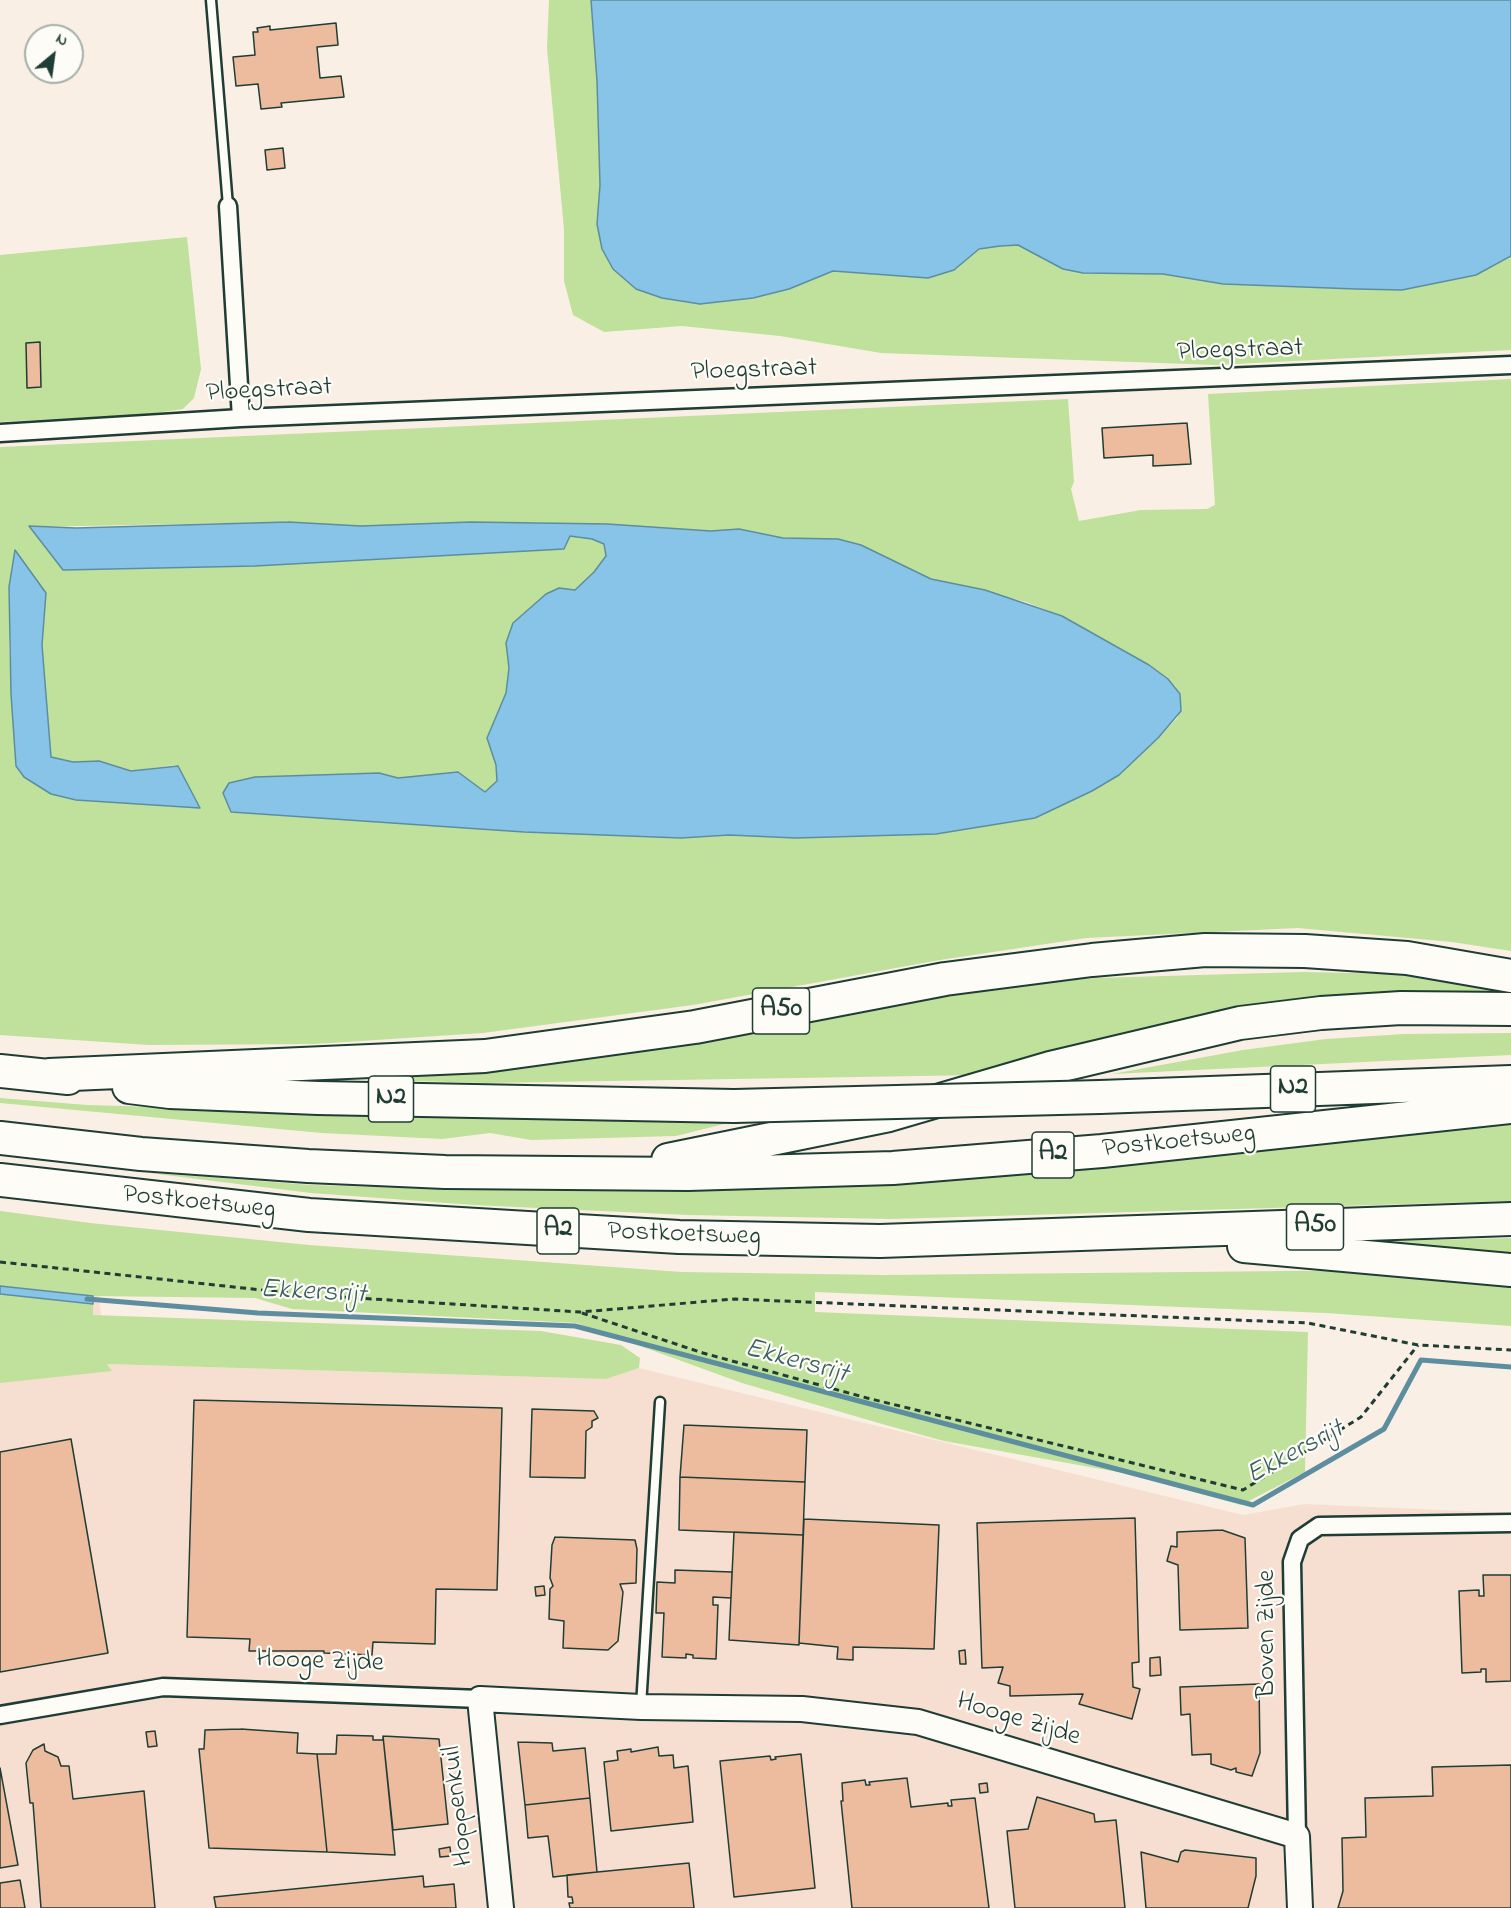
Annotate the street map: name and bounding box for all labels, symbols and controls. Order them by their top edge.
north arrow [24,24,84,84]
text: N [51,27,72,53]
street label: Ploegstraat [1176,334,1304,370]
street label: Ploegstraat [690,354,818,390]
street label: Ploegstraat [205,373,333,411]
road number: A50 [752,988,810,1034]
road number: N2 [1270,1066,1316,1112]
road number: N2 [368,1076,414,1122]
street label: Postkoetsweg [1101,1119,1257,1167]
road number: A2 [1032,1132,1074,1178]
street label: Postkoetsweg [121,1180,277,1228]
road number: A50 [1286,1204,1344,1250]
road number: A2 [537,1208,579,1254]
street label: Postkoetsweg [607,1217,761,1255]
water label: Ekkersrijt [259,1274,367,1314]
water label: Ekkersrijt [741,1333,851,1393]
water label: Ekkersrijt [1241,1414,1351,1494]
street label: Boven Zijde [1253,1570,1285,1698]
street label: Hooge Zijde [256,1645,384,1681]
street label: Hooge Zijde [952,1687,1084,1755]
street label: Hoppenkuil [438,1744,482,1868]

